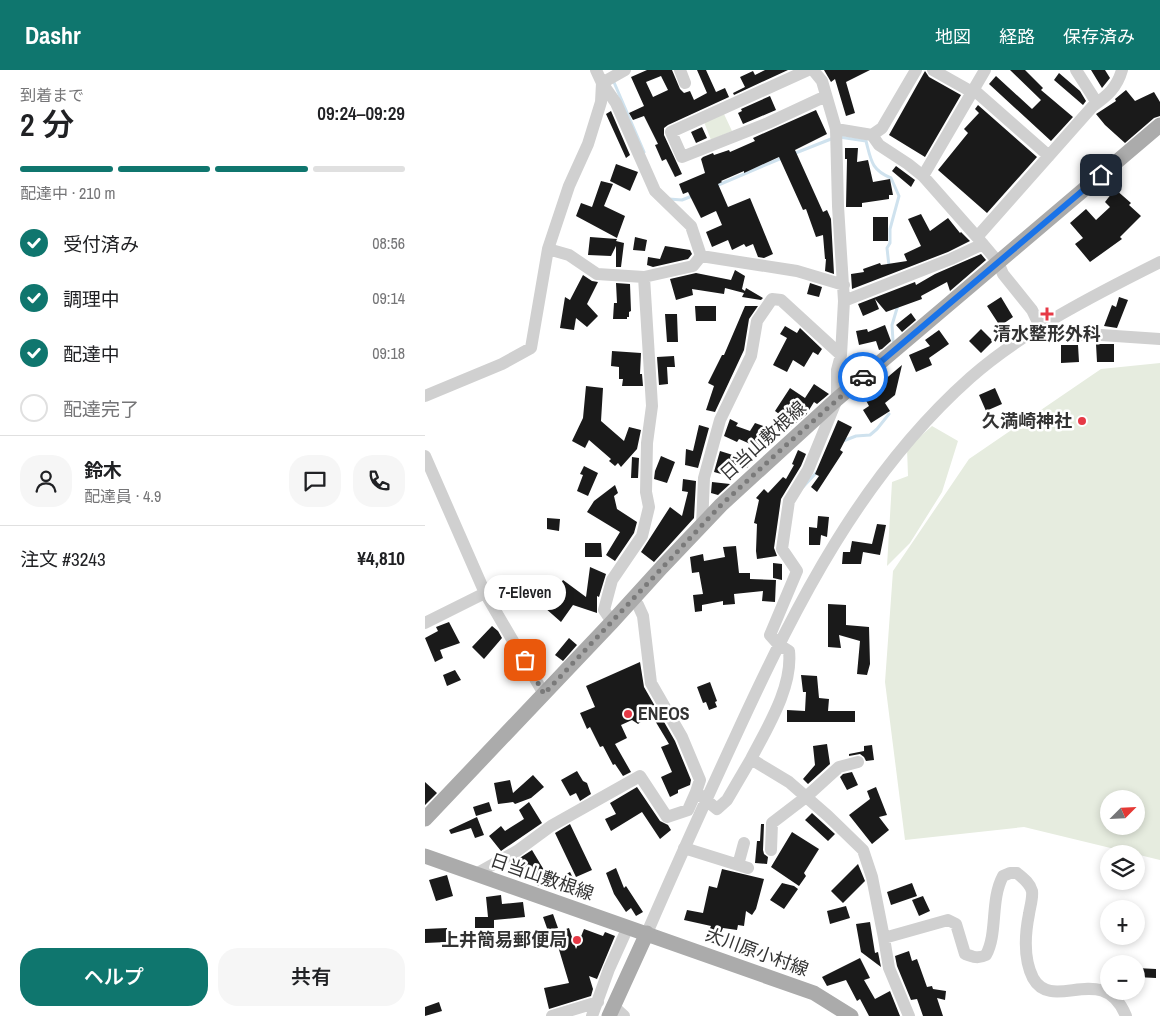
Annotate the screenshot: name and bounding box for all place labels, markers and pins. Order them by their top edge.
pin [1080,154,1122,196]
marker: 清水整形外科 [1040,307,1054,321]
place label: 清水整形外科 [993,321,1101,346]
place label: 久満崎神社 [982,408,1072,433]
marker: 久満崎神社 [1076,415,1088,427]
callout: 7-Eleven [484,575,566,610]
pin [504,639,546,681]
place label: ENEOS [638,701,690,726]
marker: ENEOS [622,708,634,720]
place label: 上井簡易郵便局 [441,927,567,952]
marker: 上井簡易郵便局 [571,934,583,946]

